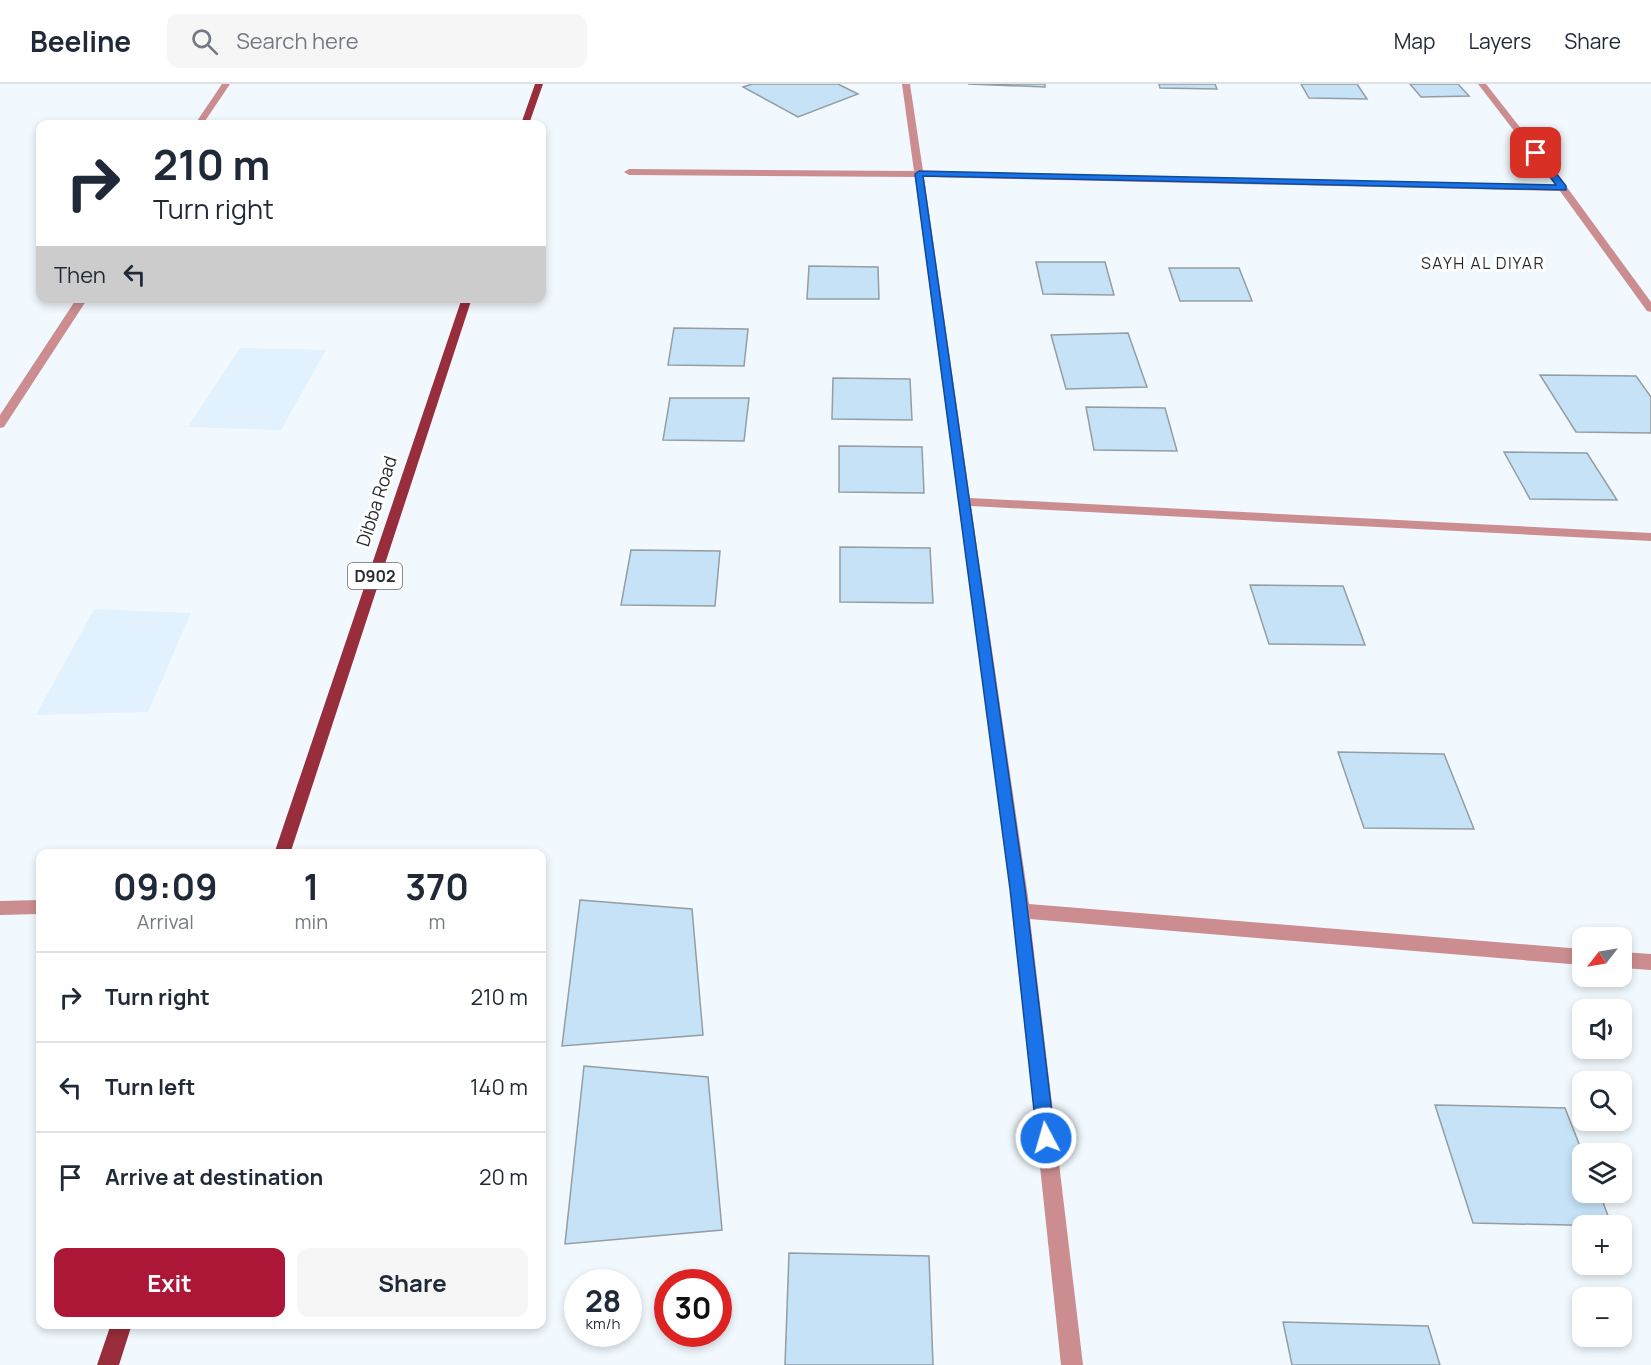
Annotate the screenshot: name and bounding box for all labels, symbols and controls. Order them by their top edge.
search box [167,14,587,68]
text: Beeline [30,22,131,60]
icon: search [188,25,221,58]
text: Search here [236,26,359,56]
text: Map [1394,27,1435,55]
text: Layers [1468,27,1531,55]
text: Share [1564,27,1621,55]
pin [1510,127,1561,178]
text: 210 m [153,135,270,193]
icon: arrive [1519,136,1552,169]
icon: right [54,144,132,222]
text: Turn right [153,190,274,227]
district label: SAYH AL DIYAR [1421,252,1545,274]
icon: left [118,258,151,291]
text: Then [54,260,106,290]
street label: Dibba Road [350,453,402,549]
road number: D902 [348,563,402,589]
text: 09:09 [113,862,218,911]
text: 1 [303,862,319,911]
text: 370 [405,862,469,911]
text: Arrival [137,908,194,935]
text: min [295,908,328,935]
text: m [429,908,446,935]
north arrow [1572,927,1632,987]
map controls [1572,927,1632,1347]
icon: right [54,981,87,1014]
text: Turn right [105,982,210,1012]
text: 210 m [470,982,528,1012]
button: sound [1572,999,1632,1059]
icon: left [54,1071,87,1104]
button: search [1572,1071,1632,1131]
text: Turn left [105,1072,195,1102]
text: 140 m [470,1072,528,1102]
position arrow [1014,1106,1078,1170]
button: layers [1572,1143,1632,1203]
icon: arrive [54,1161,87,1194]
text: Arrive at destination [105,1162,323,1192]
text: 20 m [479,1162,528,1192]
button: + [1572,1215,1632,1275]
button: Exit [54,1248,285,1317]
button: Share [297,1248,528,1317]
speed limit sign: 30 [654,1269,732,1347]
text: 28 [585,1280,621,1321]
button: − [1572,1287,1632,1347]
text: km/h [586,1313,620,1334]

